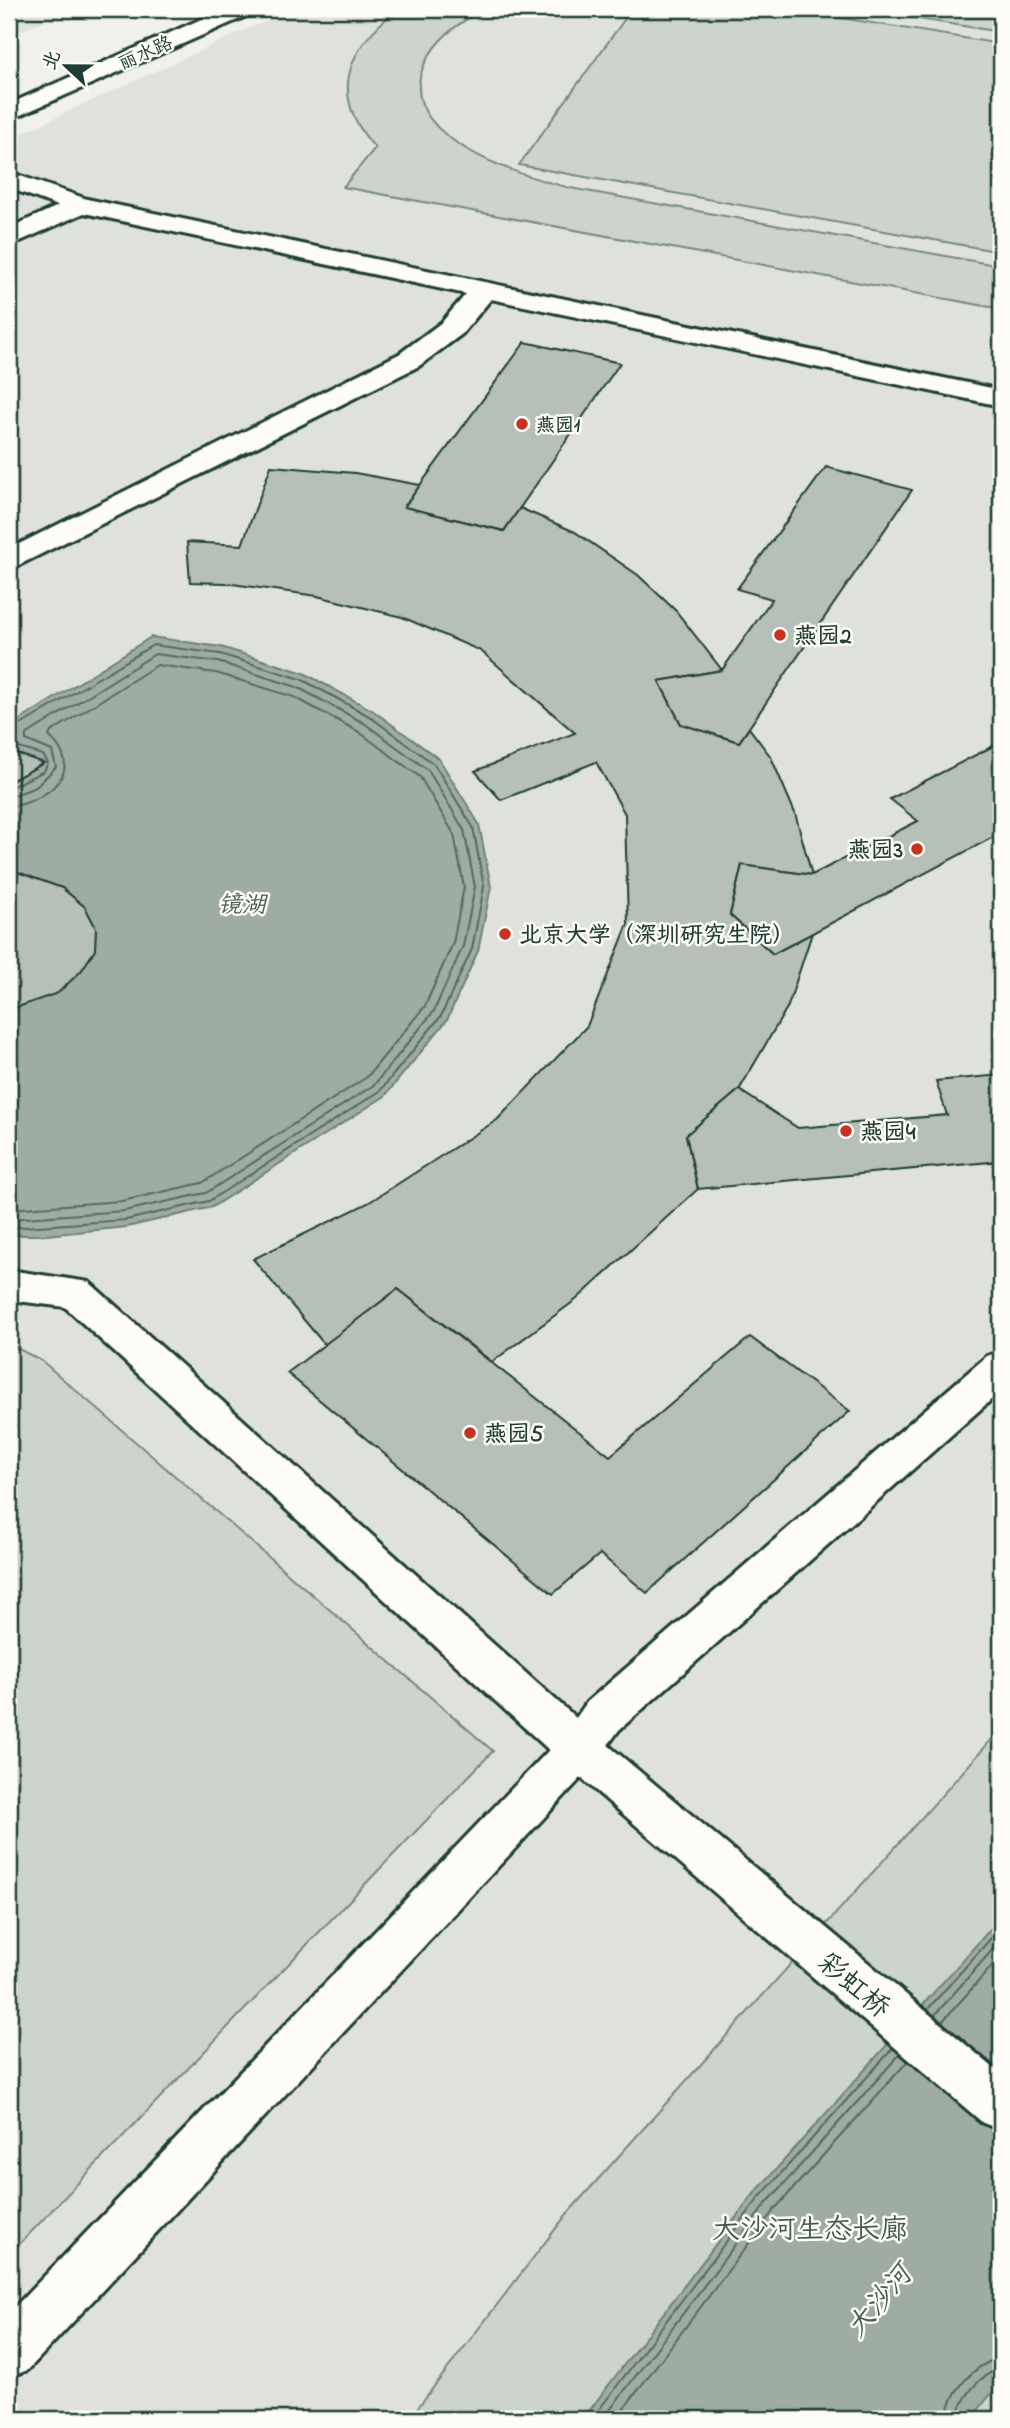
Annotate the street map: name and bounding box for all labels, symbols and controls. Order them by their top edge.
street label: 丽水路 [114,30,178,78]
north arrow [32,32,102,102]
text: 北 [36,47,69,74]
place label: 燕园1 [536,413,580,440]
marker: 燕园1 [514,416,530,432]
place label: 燕园2 [794,621,852,654]
marker: 燕园2 [772,627,788,643]
place label: 燕园3 [848,835,904,868]
marker: 燕园3 [909,841,925,857]
water label: 镜湖 [218,889,269,924]
place label: 北京大学（深圳研究生院） [519,920,795,953]
marker: 北京大学（深圳研究生院） [497,926,513,942]
place label: 燕园4 [860,1117,916,1150]
marker: 燕园4 [838,1123,854,1139]
place label: 燕园5 [484,1419,543,1452]
marker: 燕园5 [462,1425,478,1441]
street label: 彩虹桥 [807,1944,898,2029]
park label: 大沙河生态长廊 [712,2211,908,2252]
water label: 大沙河 [838,2254,926,2348]

